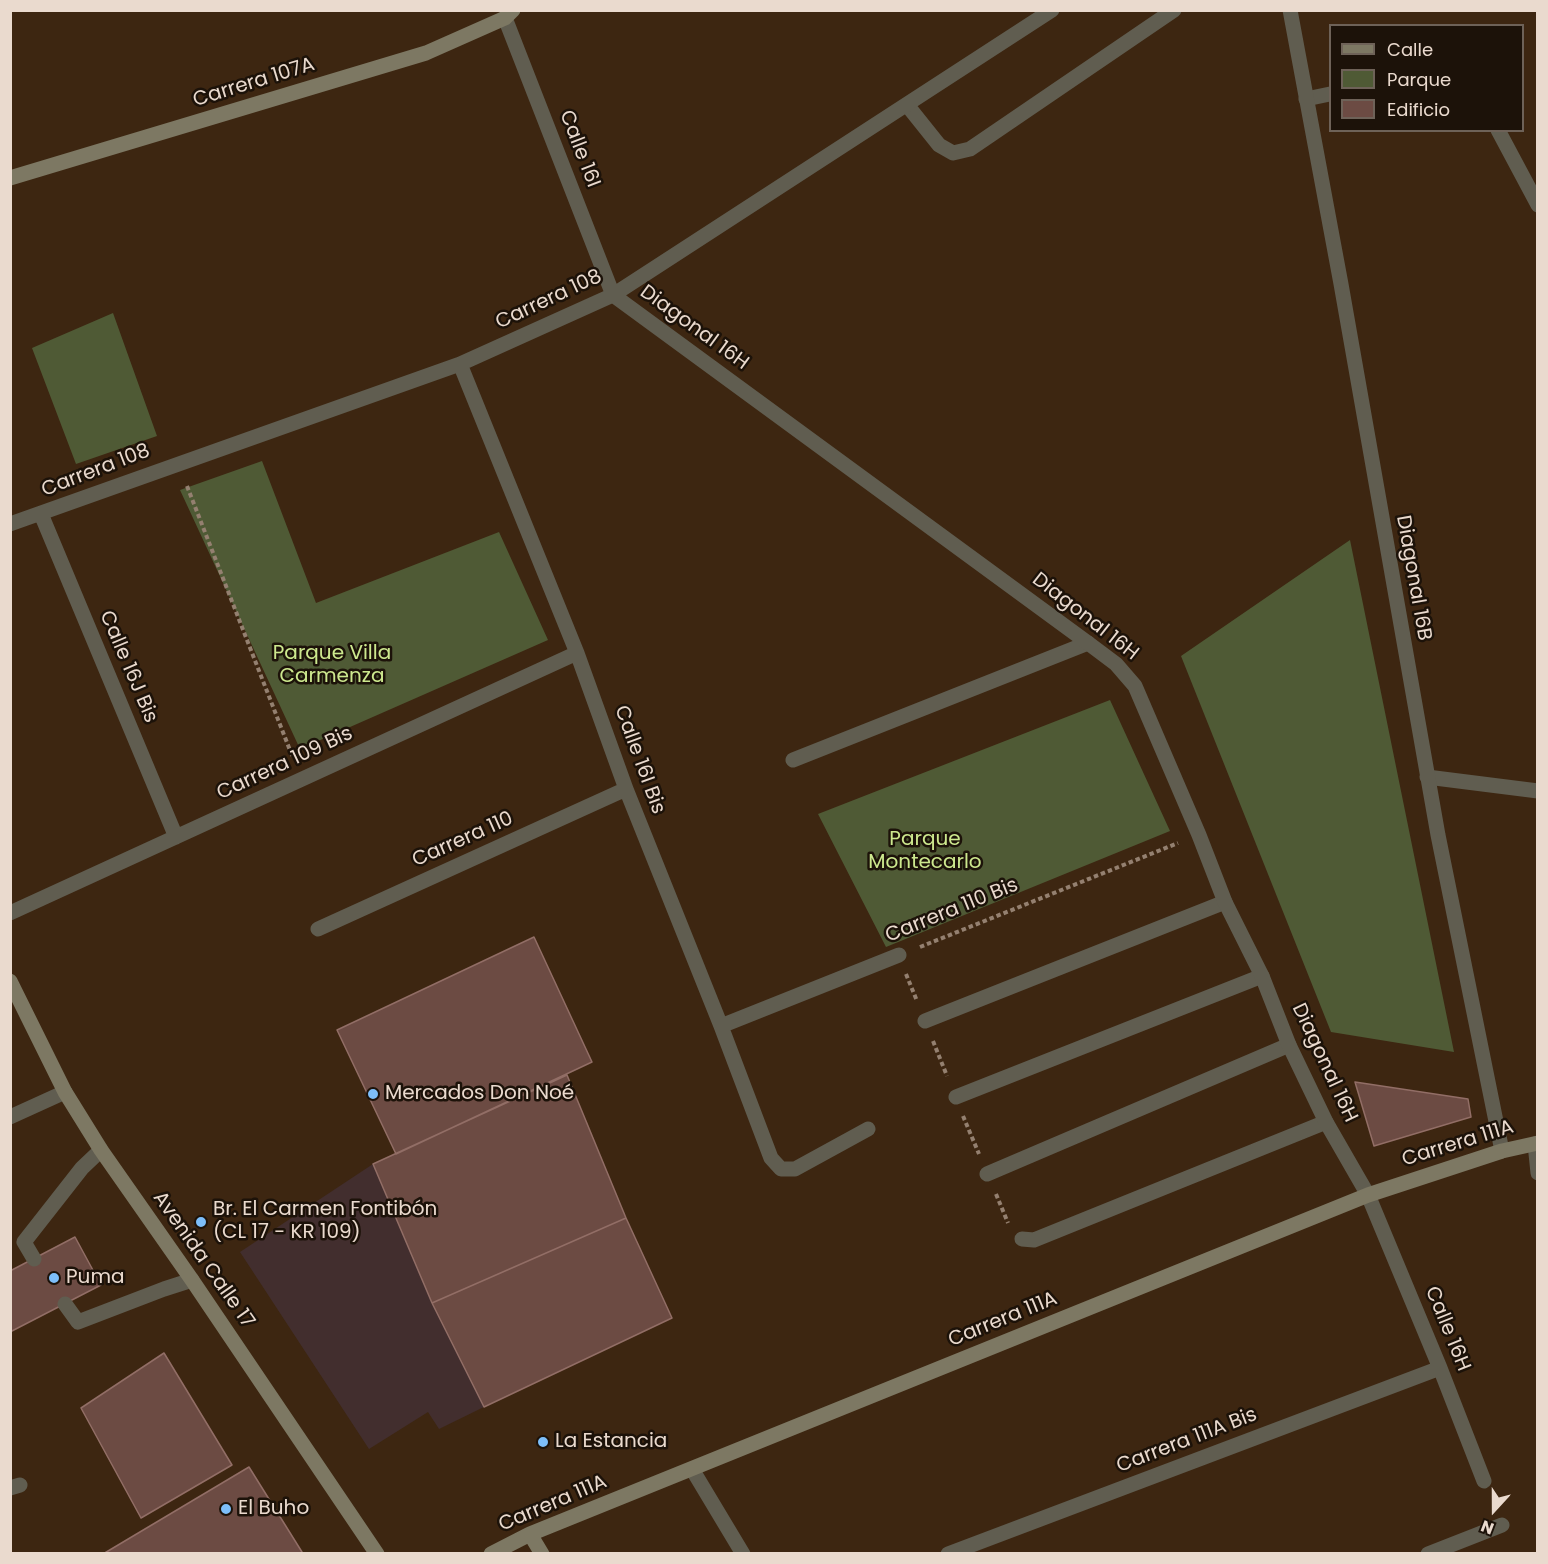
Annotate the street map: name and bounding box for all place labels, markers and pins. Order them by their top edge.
place label: Mercados Don Noé [385,1082,574,1106]
marker: Mercados Don Noé [366,1087,380,1101]
place label: Br. El Carmen Fontibón (CL 17 - KR 109) [213,1198,437,1245]
marker: Br. El Carmen Fontibón (CL 17 - KR 109) [194,1215,208,1229]
place label: Puma [66,1266,124,1290]
marker: Puma [47,1271,61,1285]
place label: La Estancia [555,1430,667,1454]
marker: La Estancia [536,1435,550,1449]
place label: El Buho [238,1497,309,1521]
marker: El Buho [219,1502,233,1516]

